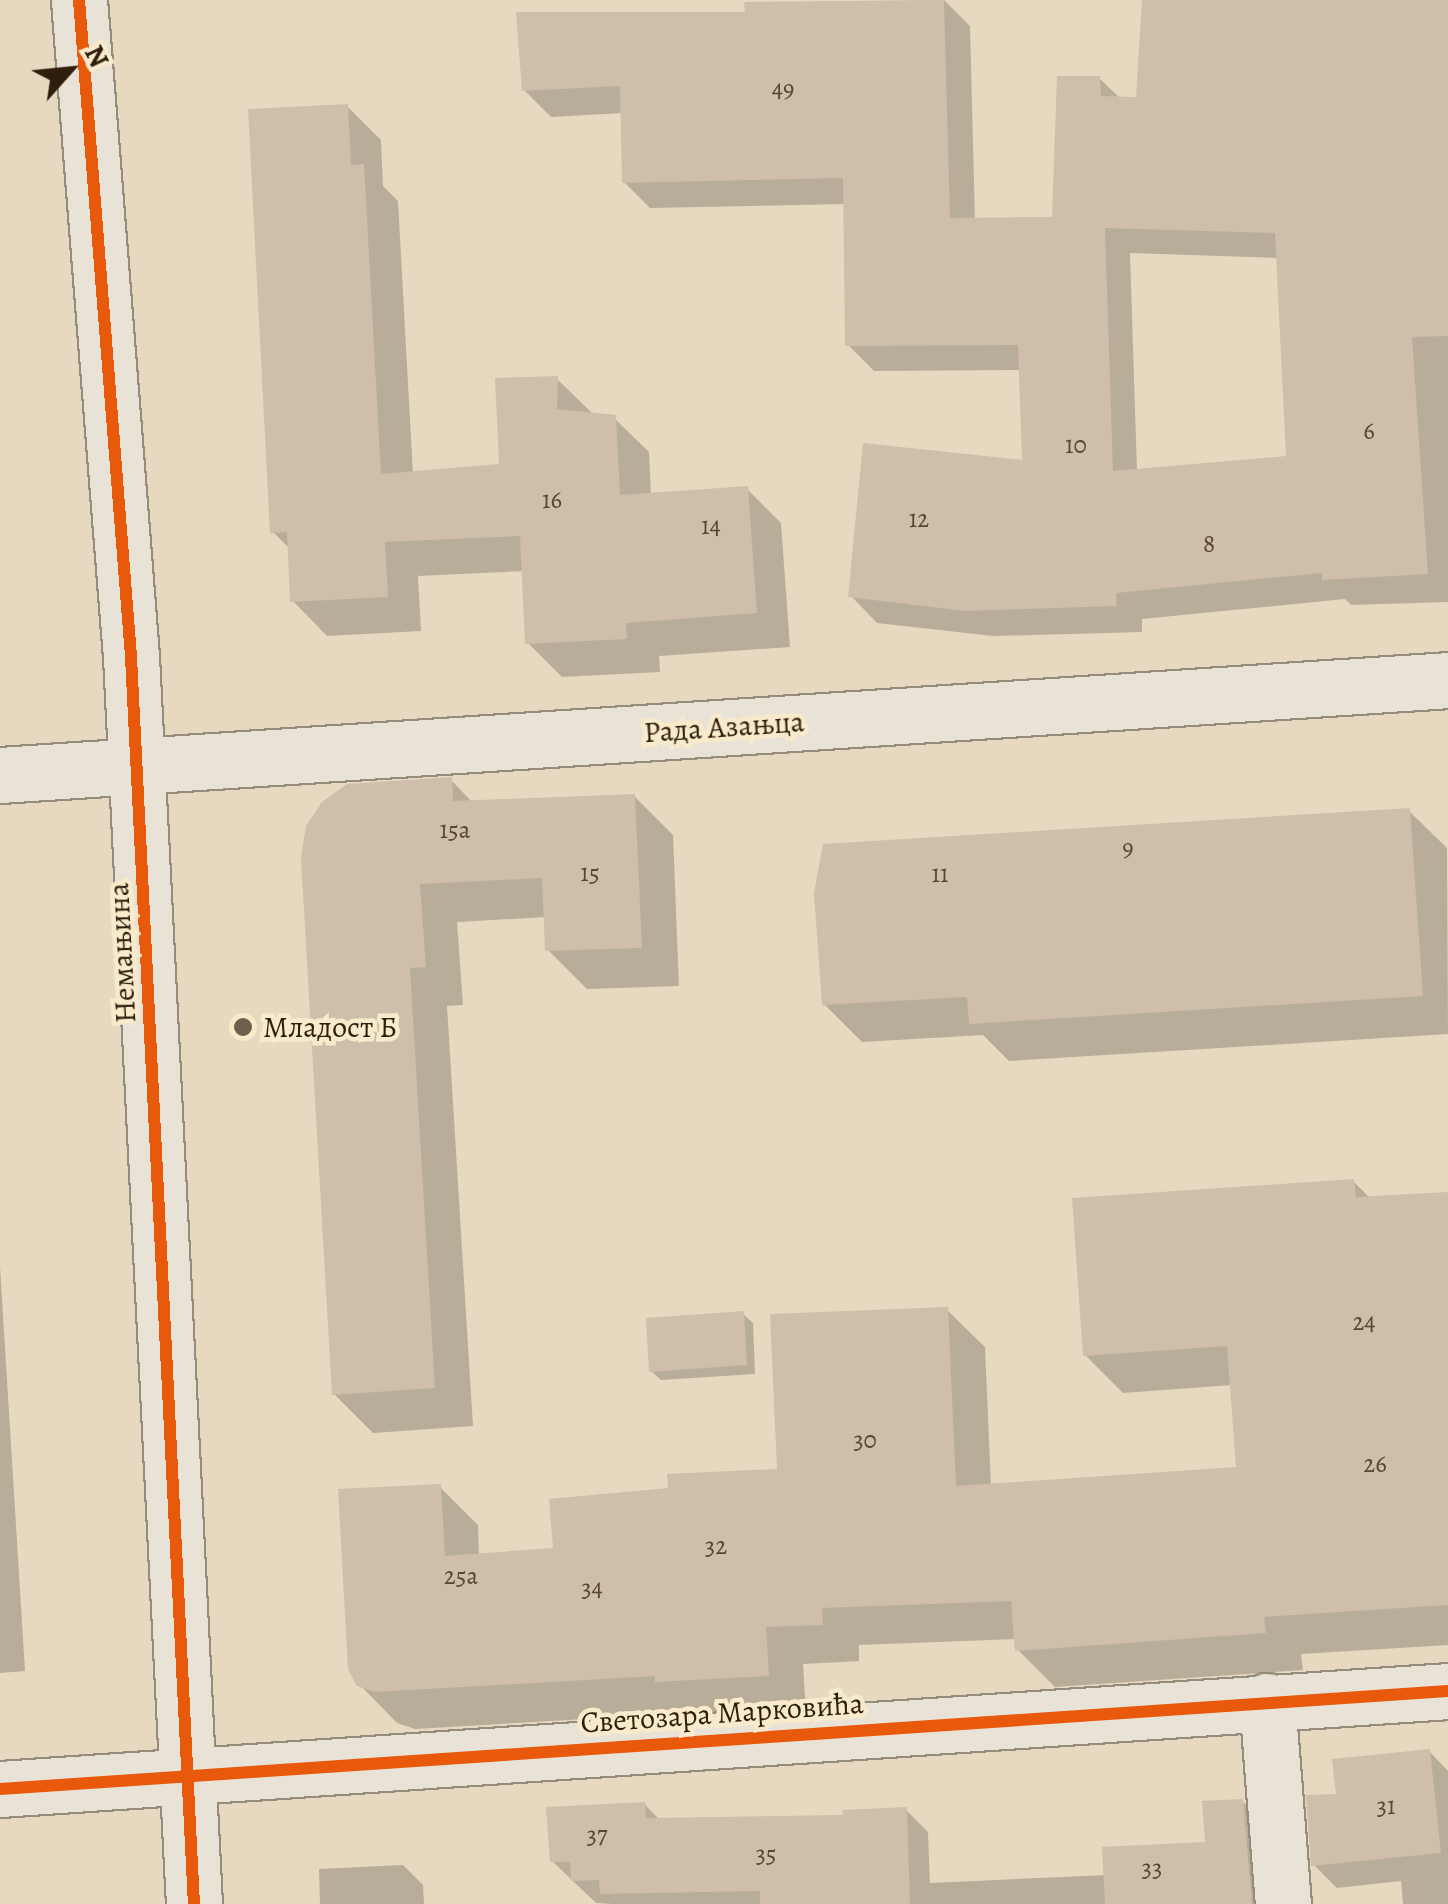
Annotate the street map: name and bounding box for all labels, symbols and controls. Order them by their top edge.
north arrow [20,20,120,120]
text: N [75,39,118,74]
house number: 49 [772,74,794,104]
house number: 6 [1363,416,1375,446]
house number: 10 [1065,430,1087,460]
house number: 16 [542,485,562,515]
house number: 12 [909,504,929,534]
house number: 14 [701,511,721,541]
house number: 8 [1203,529,1215,559]
street label: Рада Азањца [642,703,806,751]
house number: 15a [440,815,470,845]
house number: 9 [1122,833,1134,863]
house number: 15 [580,858,600,888]
house number: 11 [931,859,949,889]
street label: Немањина [100,882,144,1024]
place label: Младост Б [263,1009,397,1045]
marker: Младост Б [232,1016,254,1038]
house number: 24 [1352,1307,1376,1337]
house number: 30 [853,1425,877,1455]
house number: 26 [1363,1449,1387,1479]
house number: 32 [705,1531,727,1561]
house number: 25a [444,1561,478,1591]
house number: 34 [581,1573,603,1603]
street label: Светозара Марковића [579,1685,865,1741]
house number: 31 [1377,1791,1395,1821]
house number: 37 [587,1820,607,1850]
house number: 35 [755,1839,777,1869]
house number: 33 [1142,1853,1162,1883]

